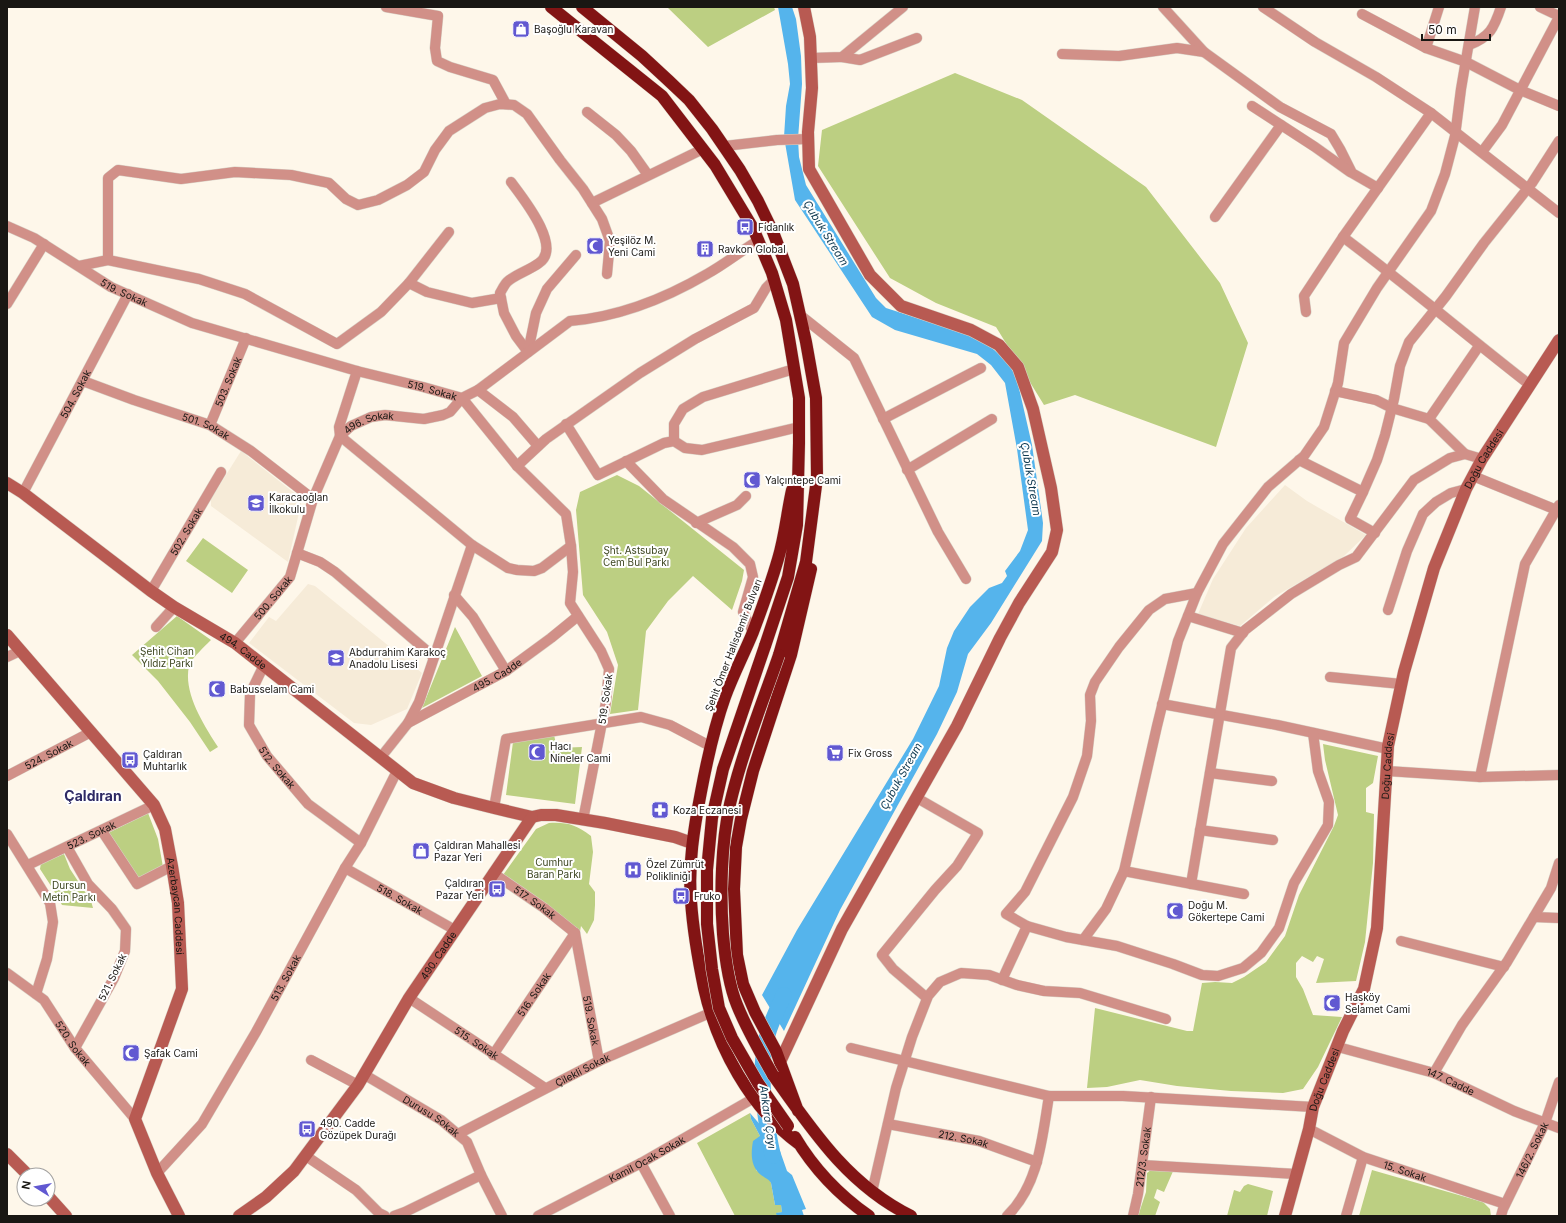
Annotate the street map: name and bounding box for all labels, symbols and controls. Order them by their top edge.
scale bar [1422,16,1490,42]
shop icon: Başoğlu Karavan [511,19,531,39]
text: 50 m [1428,22,1457,37]
place label: Başoğlu Karavan [534,23,613,35]
water label: Çubuk Stream [800,198,852,269]
bus stop icon: Fidanlık [735,217,755,237]
place label: Fidanlık [758,221,795,233]
place label: Yeşilöz M. Yeni Cami [608,234,656,258]
mosque icon: Yeşilöz M. Yeni Cami [585,236,605,256]
building icon: Ravkon Global [695,239,715,259]
place label: Ravkon Global [718,243,786,255]
street label: 519. Sokak [98,276,150,309]
street label: 503. Sokak [212,354,244,408]
street label: 504. Sokak [58,367,93,420]
street label: 519. Sokak [406,377,459,402]
street label: 496. Sokak [341,409,395,436]
street label: 501. Sokak [181,410,232,442]
street label: Doğu Caddesi [1461,427,1506,491]
water label: Çubuk Stream [1018,441,1044,517]
mosque icon: Yalçıntepe Cami [742,470,762,490]
place label: Yalçıntepe Cami [765,474,841,486]
place label: Karacaoğlan İlkokulu [269,491,328,515]
school or university icon: Karacaoğlan İlkokulu [246,493,266,513]
street label: 502. Sokak [167,505,205,558]
park label: Şht. Astsubay Cem Bul Parkı [603,544,669,568]
street label: 500. Sokak [251,573,295,622]
street label: Şehit Ömer Halisdemir Bulvarı [702,577,764,713]
street label: 494. Cadde [218,629,269,672]
park label: Şehit Cihan Yıldız Parkı [140,645,194,669]
place label: Abdurrahim Karakoç Anadolu Lisesi [349,646,446,670]
school or university icon: Abdurrahim Karakoç Anadolu Lisesi [326,648,346,668]
street label: 495. Cadde [470,656,524,694]
street label: 519. Sokak [596,673,615,725]
mosque icon: Babusselam Cami [207,679,227,699]
place label: Babusselam Cami [230,683,314,695]
street label: Doğu Caddesi [1379,732,1397,800]
street label: 524. Sokak [22,736,75,772]
place label: Hacı Nineler Cami [550,740,611,764]
water label: Çubuk Stream [877,740,925,812]
mosque icon: Hacı Nineler Cami [527,742,547,762]
supermarket icon: Fix Gross [825,743,845,763]
street label: 512. Sokak [257,744,298,791]
place label: Fix Gross [848,747,892,759]
place label: Çaldıran Muhtarlık [143,748,188,772]
bus stop icon: Çaldıran Muhtarlık [120,750,140,770]
district label: Çaldıran [64,787,122,804]
pharmacy icon: Koza Eczanesi [650,800,670,820]
place label: Koza Eczanesi [673,804,741,816]
street label: 523. Sokak [65,818,118,852]
place label: Çaldıran Mahallesi Pazar Yeri [434,839,521,863]
shop icon: Çaldıran Mahallesi Pazar Yeri [411,841,431,861]
street label: Azerbaycan Caddesi [164,856,186,955]
park label: Cumhur Baran Parkı [527,856,581,880]
place label: Özel Zümrüt Polikliniği [646,858,705,882]
hospital icon: Özel Zümrüt Polikliniği [623,860,643,880]
place label: Çaldıran Pazar Yeri [436,877,484,901]
park label: Dursun Metin Parkı [42,879,96,903]
bus stop icon: Çaldıran Pazar Yeri [487,879,507,899]
street label: 518. Sokak [375,881,425,917]
street label: 517. Sokak [511,883,559,922]
bus stop icon: Fruko [671,886,691,906]
place label: Fruko [694,890,721,902]
place label: Doğu M. Gökertepe Cami [1188,899,1264,923]
mosque icon: Doğu M. Gökertepe Cami [1165,901,1185,921]
street label: 490. Cadde [418,929,459,982]
street label: 521. Sokak [95,951,129,1003]
street label: 513. Sokak [268,952,303,1003]
street label: 516. Sokak [515,970,553,1019]
place label: Hasköy Selamet Cami [1345,991,1410,1015]
mosque icon: Hasköy Selamet Cami [1322,993,1342,1013]
street label: 519. Sokak [581,994,602,1047]
street label: 520. Sokak [53,1018,94,1069]
street label: 515. Sokak [452,1024,501,1062]
mosque icon: Şafak Cami [121,1043,141,1063]
street label: Doğu Caddesi [1306,1046,1342,1112]
place label: Şafak Cami [144,1047,198,1059]
street label: Çilekli Sokak [553,1051,612,1089]
street label: 147. Cadde [1425,1065,1477,1098]
water label: Ankara Çayı [756,1083,779,1150]
street label: Durusu Sokak [401,1093,463,1140]
place label: 490. Cadde Gözüpek Durağı [320,1117,396,1141]
bus stop icon: 490. Cadde Gözüpek Durağı [297,1119,317,1139]
street label: 146/2. Sokak [1513,1119,1551,1180]
street label: 212/3. Sokak [1133,1126,1153,1188]
street label: 212. Sokak [937,1128,991,1150]
street label: Kamil Ocak Sokak [607,1133,688,1185]
street label: 15. Sokak [1382,1158,1428,1184]
north arrow [16,1167,56,1207]
text: N [19,1180,34,1191]

